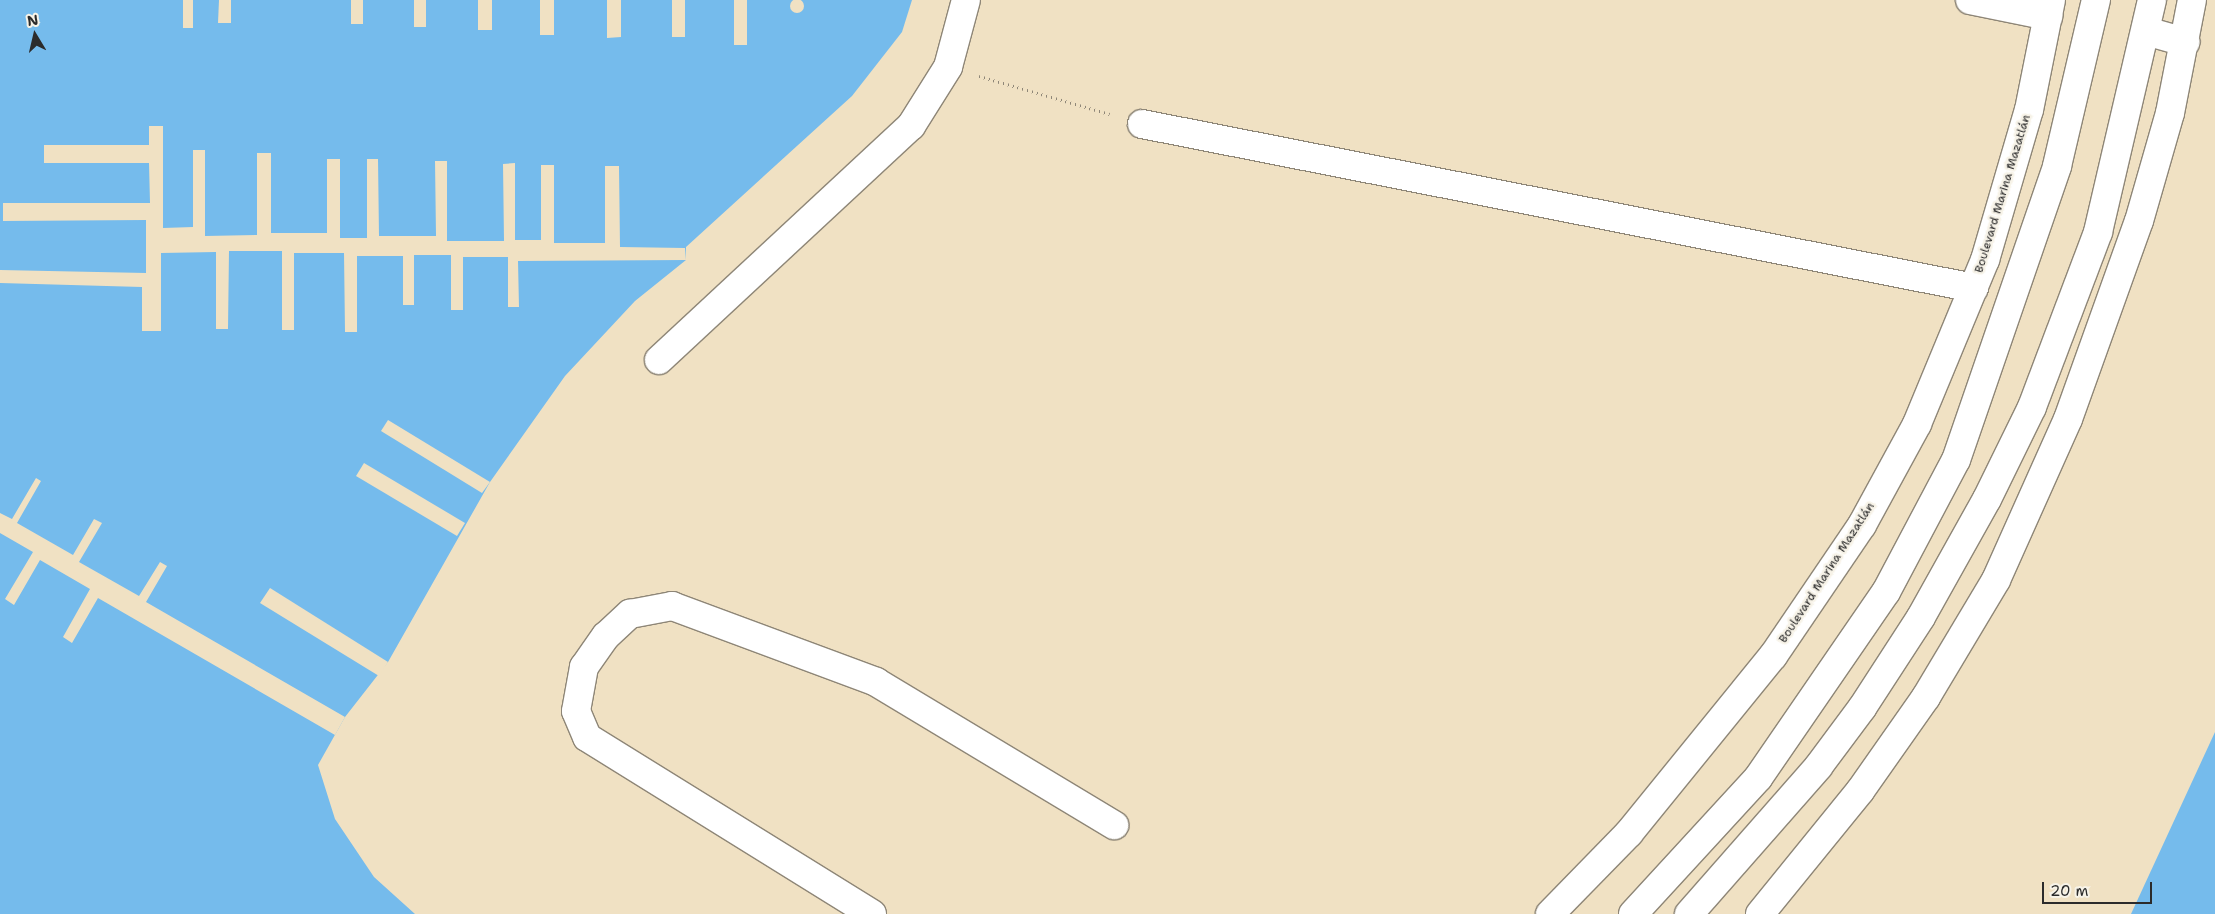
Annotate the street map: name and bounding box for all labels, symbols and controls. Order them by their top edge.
north arrow [10,10,60,60]
text: N [26,10,40,30]
street label: Boulevard Marina Mazatlán [1972,113,2034,275]
street label: Boulevard Marina Mazatlán [1776,500,1878,646]
scale bar [2045,872,2155,904]
text: 20 m [2050,881,2089,901]

